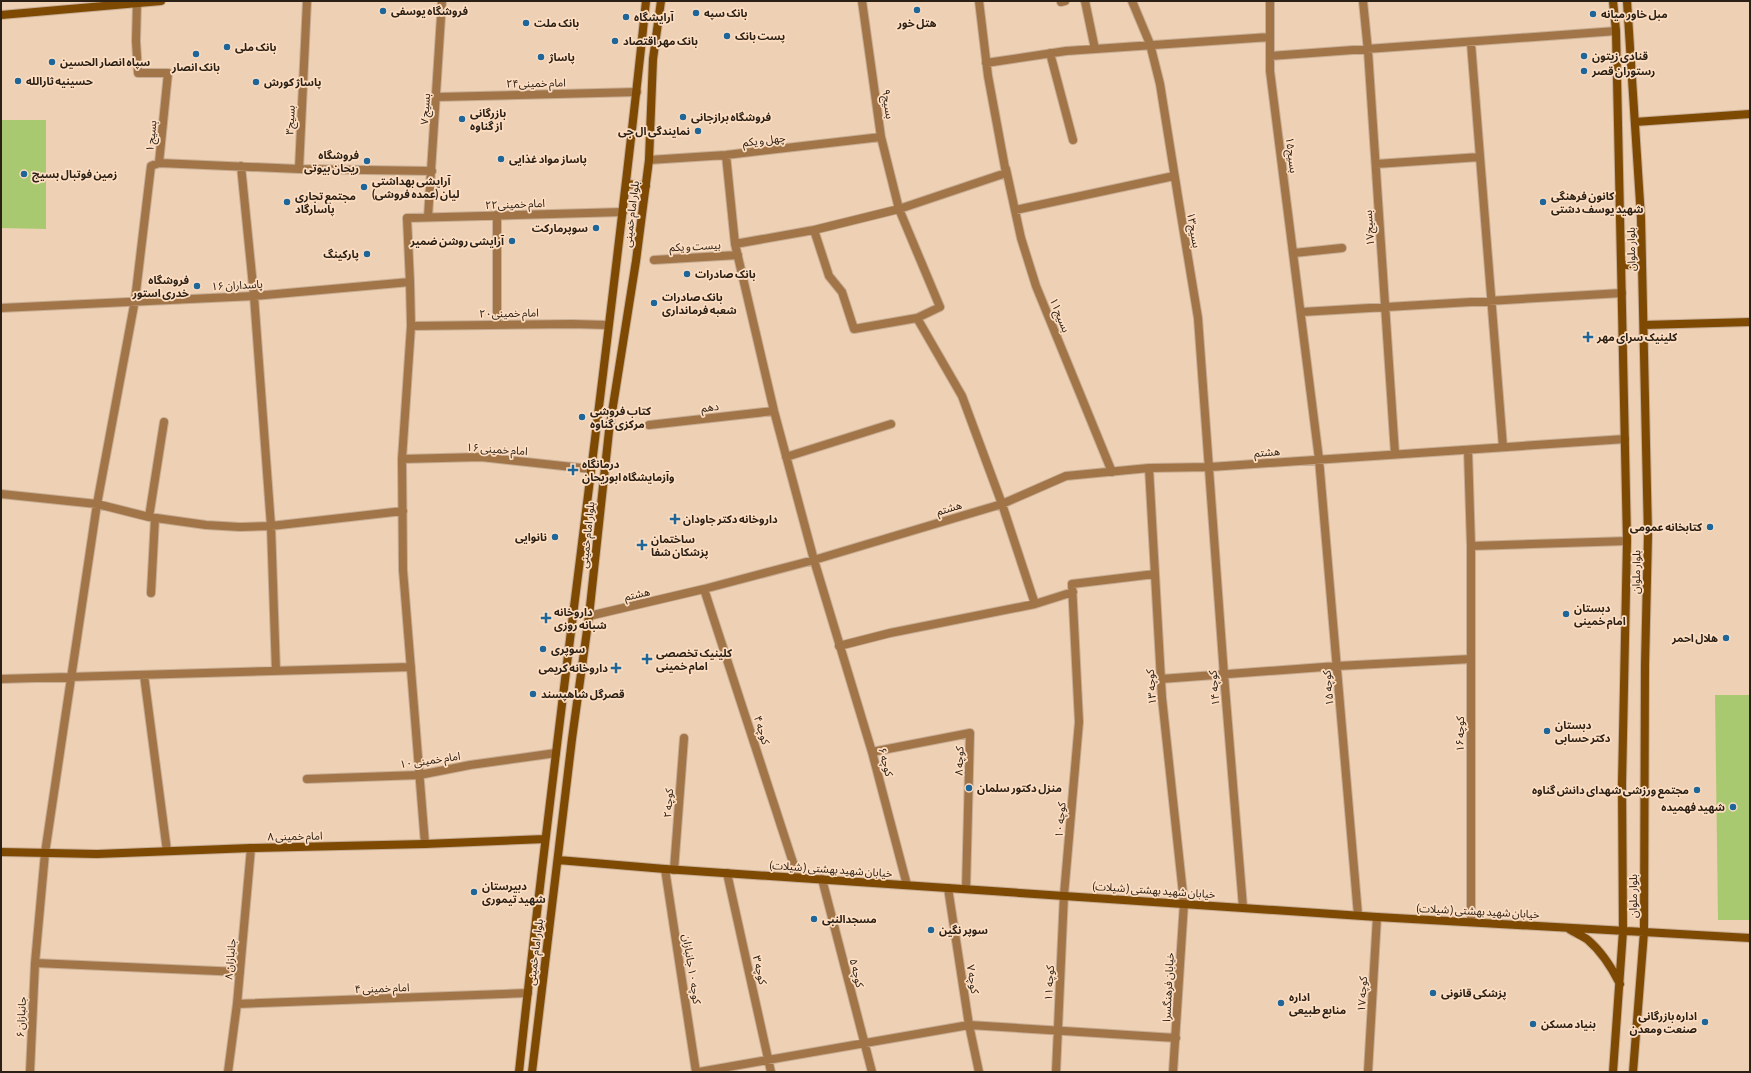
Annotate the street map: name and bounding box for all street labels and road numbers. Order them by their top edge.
street label: امام خمینی۲۴ [506,76,566,92]
street label: بسیج۹ [878,88,896,120]
street label: بسیج ۷ [418,93,434,125]
street label: بسیج۳ [283,105,299,135]
street label: بسیج ۱ [143,120,161,152]
street label: چهل و یکم [742,131,787,152]
street label: بسیج۱۵ [1282,136,1300,174]
street label: بلوار امام خمینی [621,180,643,248]
street label: امام خمینی۲۲ [485,197,545,213]
street label: بسیج۱۷ [1362,209,1378,246]
street label: بسیج۱۳ [1183,211,1203,249]
street label: بلوار ملوان [1625,227,1638,271]
street label: بیست و یکم [669,239,721,256]
street label: پاسداران ۱۶ [211,278,263,294]
street label: بسیج۱۱ [1046,296,1072,335]
street label: امام خمینی۲۰ [479,306,539,322]
street label: دهم [701,400,720,417]
street label: امام خمینی ۱۶ [466,441,528,459]
street label: هشتم [1254,445,1281,462]
street label: هشتم [935,499,964,520]
street label: بلوار امام خمینی [578,501,598,569]
street label: بلوار ملوان [1630,550,1643,594]
street label: هشتم [623,585,652,606]
street label: کوچه ۱۳ [1144,668,1160,705]
street label: کوچه ۱۴ [1206,669,1224,706]
street label: کوچه ۱۵ [1320,669,1338,706]
street label: کوچه ۴ [750,714,772,747]
street label: کوچه ۱۶ [1454,716,1468,752]
street label: کوچه ۶ [874,746,896,779]
street label: کوچه ۸ [952,746,968,776]
street label: امام خمینی ۱۰ [399,750,461,772]
street label: کوچه ۲ [661,787,677,818]
street label: کوچه ۱۰ [1052,801,1070,838]
street label: امام خمینی ۸ [267,830,323,844]
street label: خیابان شهید بهشتی ( شیلات) [769,859,893,880]
street label: بلوار ملوان [1627,874,1640,918]
street label: خیابان شهید بهشتی ( شیلات) [1092,880,1216,901]
street label: خیابان شهید بهشتی ( شیلات) [1416,902,1540,921]
street label: بلوار امام خمینی [525,918,547,986]
street label: کوچه ۱۰ جانبازان [679,933,704,1006]
street label: جانبازان ۸ [222,937,239,980]
street label: خیابان فرهنگسرا [1160,951,1177,1022]
street label: کوچه ۳ [749,954,769,987]
street label: کوچه ۵ [846,957,866,990]
street label: کوچه ۷ [963,964,981,995]
street label: کوچه ۱۱ [1042,964,1058,1001]
street label: کوچه ۱۷ [1355,975,1371,1012]
street label: امام خمینی ۴ [354,981,410,997]
street label: جانبازان ۶ [14,996,29,1038]

